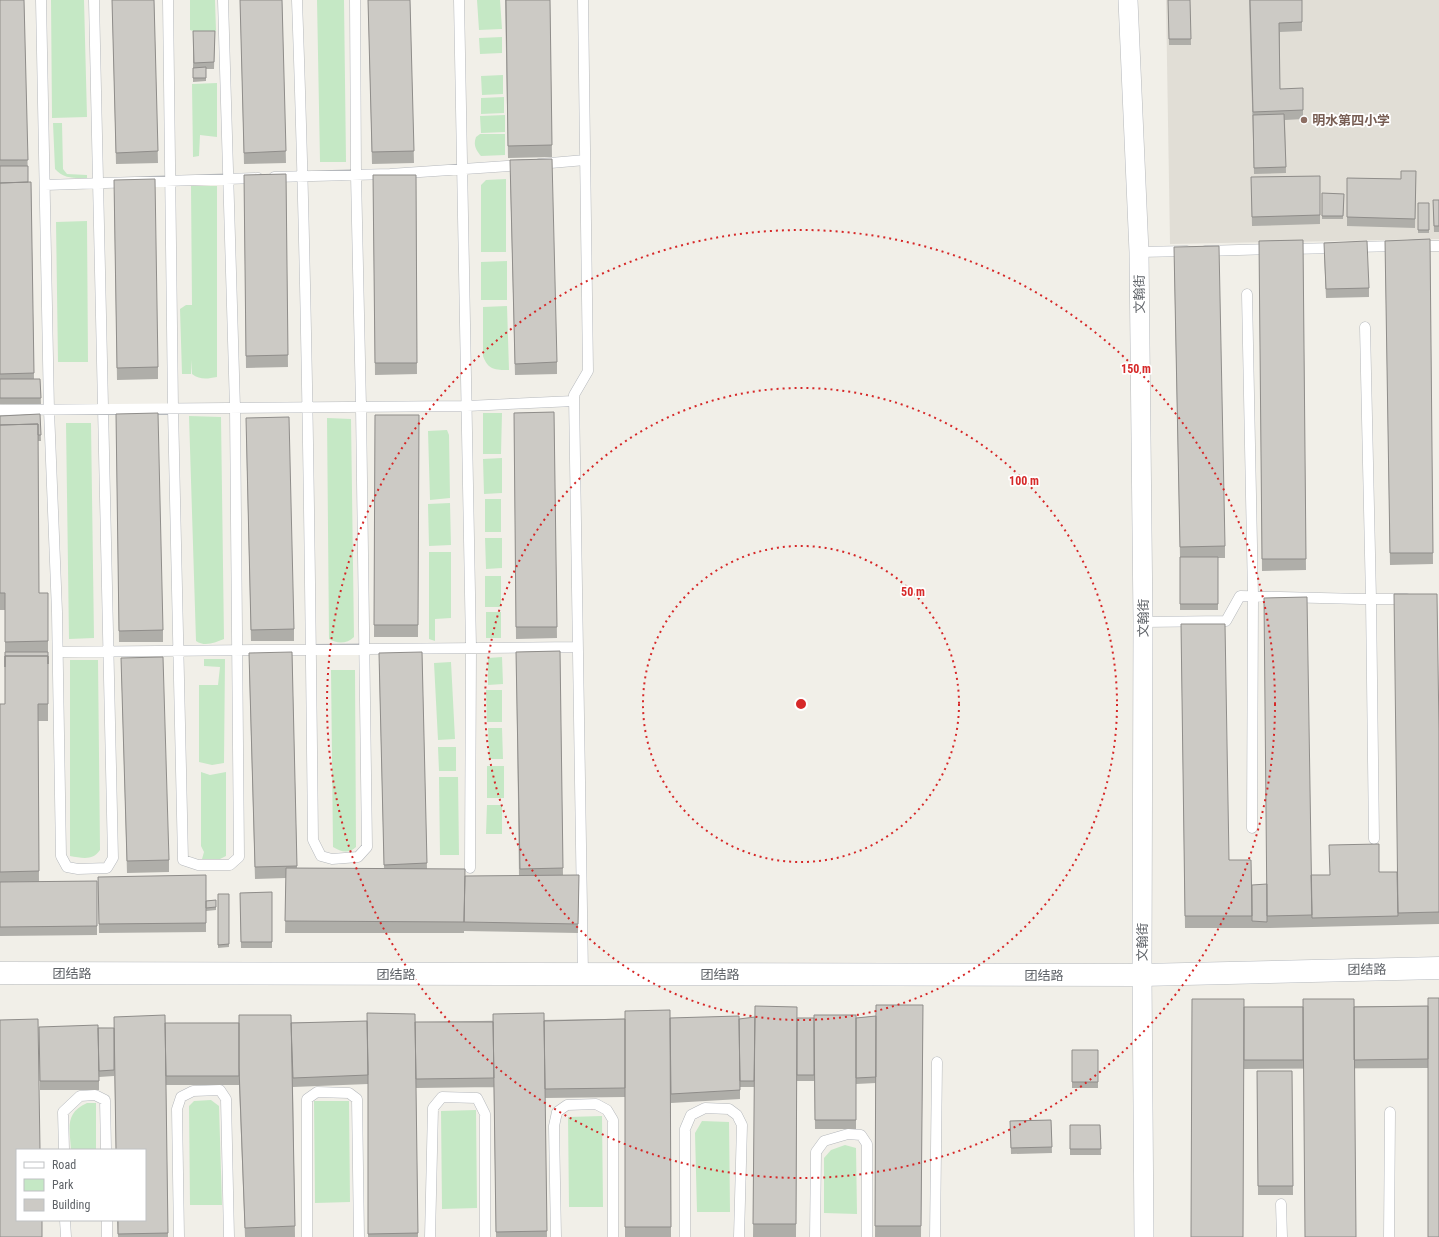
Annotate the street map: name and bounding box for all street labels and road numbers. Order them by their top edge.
street label: 文翰街 [1132,274,1147,314]
street label: 文翰街 [1136,598,1151,638]
street label: 文翰街 [1135,922,1150,962]
street label: 团结路 [1347,962,1387,977]
street label: 团结路 [52,966,92,981]
street label: 团结路 [376,967,416,982]
street label: 团结路 [700,967,740,982]
street label: 团结路 [1024,968,1064,983]

